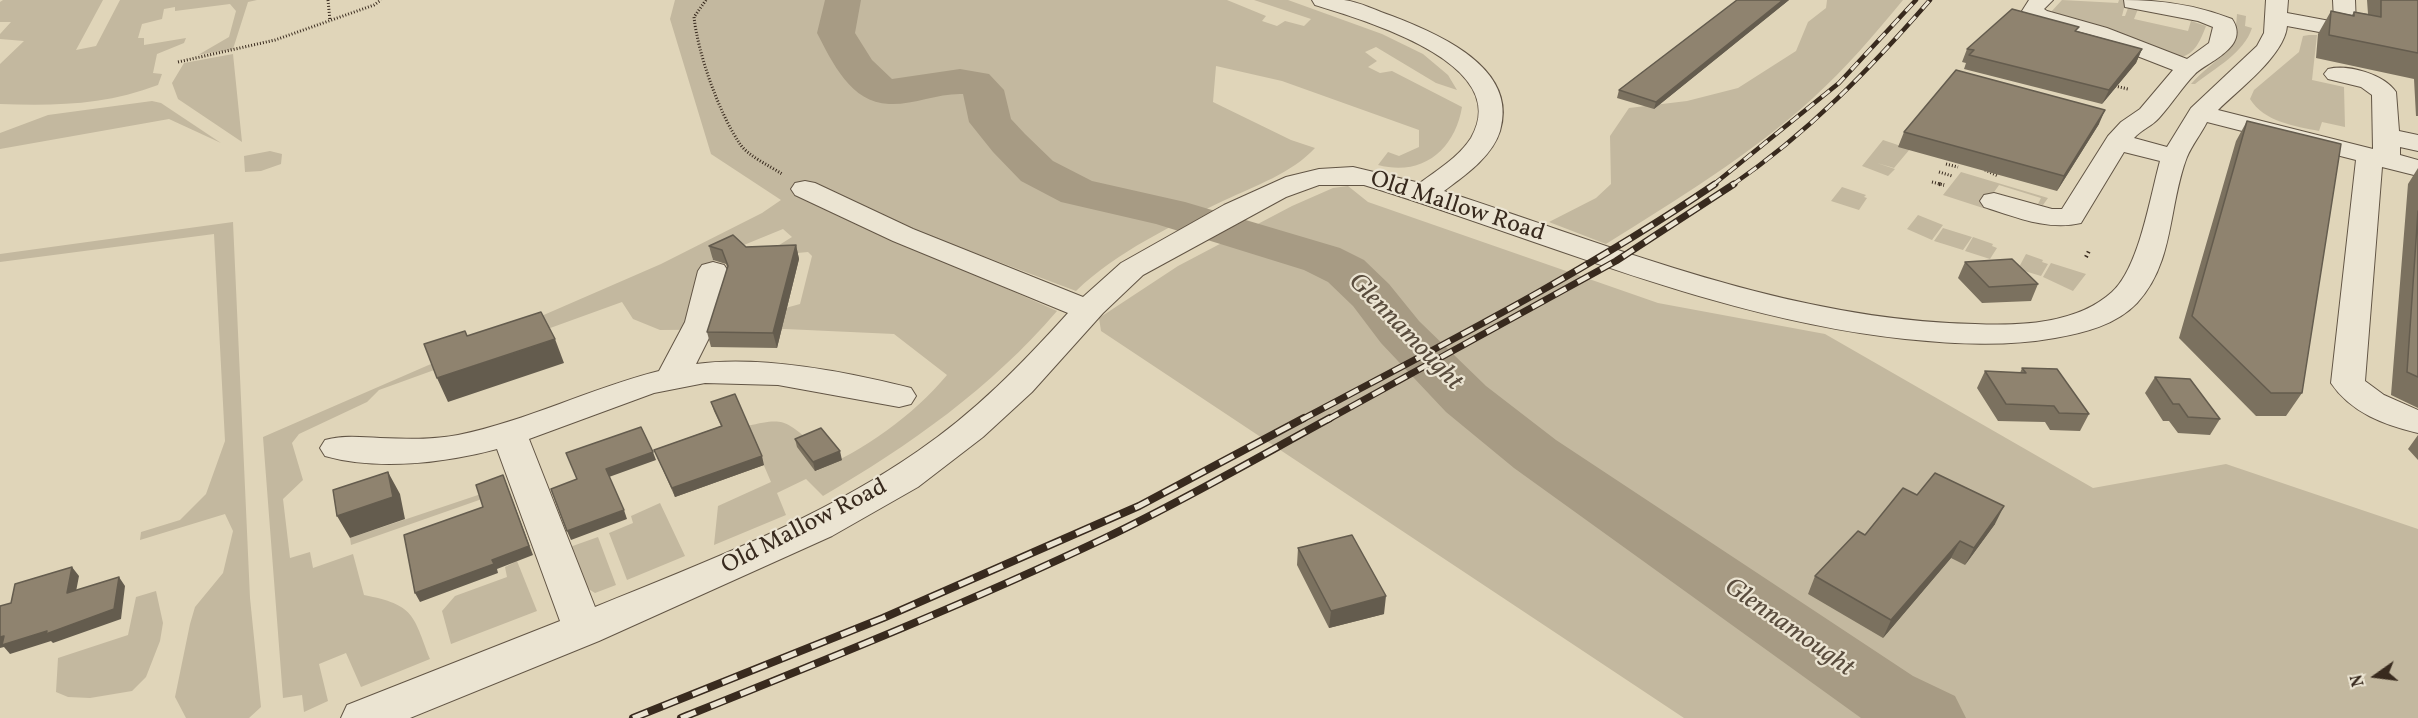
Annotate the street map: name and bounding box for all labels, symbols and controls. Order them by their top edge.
street label: Old Mallow Road [1366,166,1548,250]
water label: Glennamought [1340,268,1468,398]
street label: Old Mallow Road [717,474,893,582]
water label: Glennamought [1717,573,1859,685]
north arrow [2346,646,2406,706]
text: N [2346,672,2371,689]

